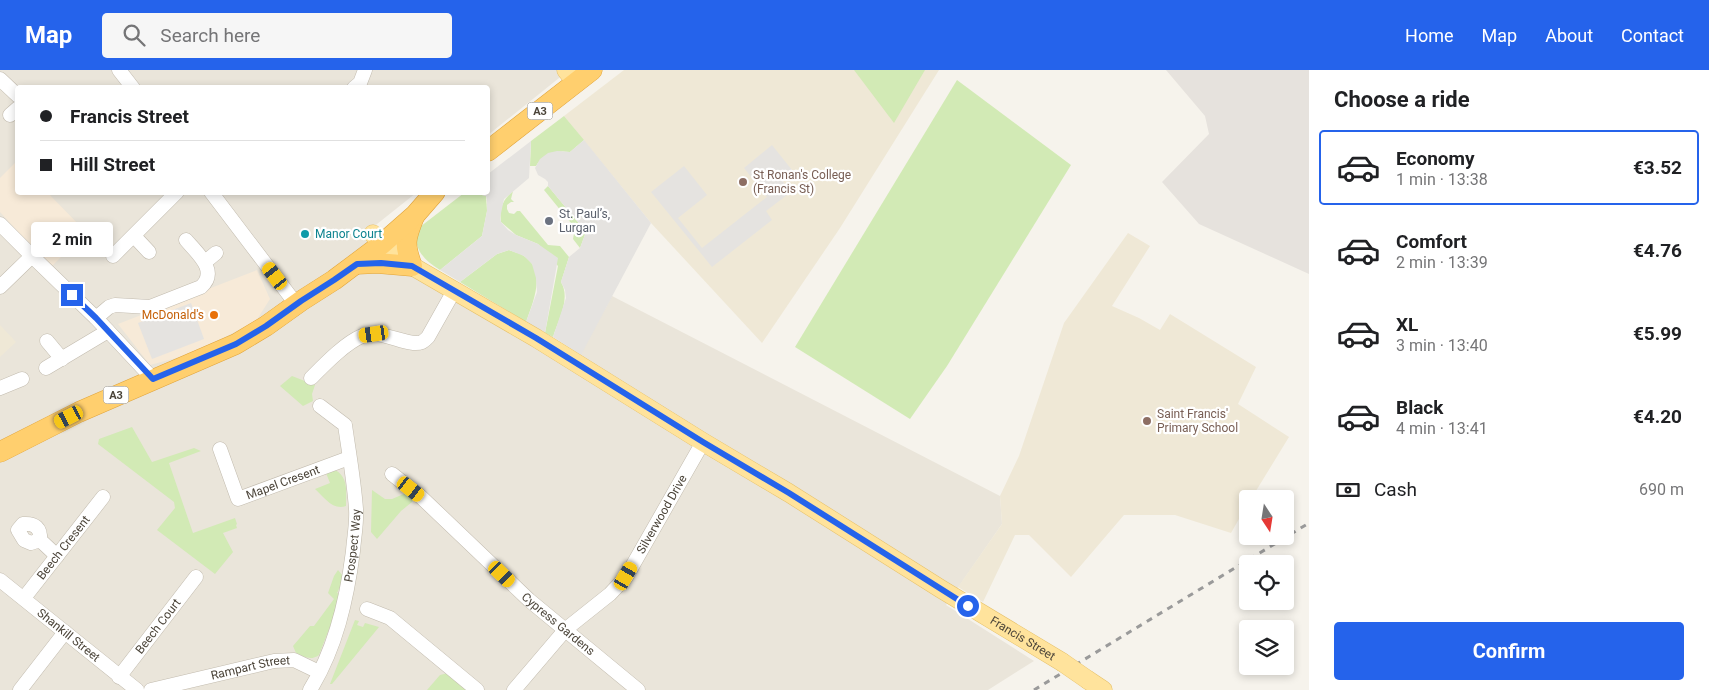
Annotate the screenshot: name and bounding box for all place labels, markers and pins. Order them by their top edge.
place label: St Ronan's College (Francis St) [753,168,851,196]
marker: St Ronan's College (Francis St) [737,176,749,188]
place label: St. Paul’s, Lurgan [559,207,610,235]
marker: St. Paul’s, Lurgan [543,215,555,227]
place label: Manor Court [315,227,382,241]
marker: Manor Court [299,228,311,240]
place label: McDonald's [142,308,204,322]
marker: McDonald's [208,309,220,321]
place label: Saint Francis' Primary School [1157,407,1238,435]
marker: Saint Francis' Primary School [1141,415,1153,427]

